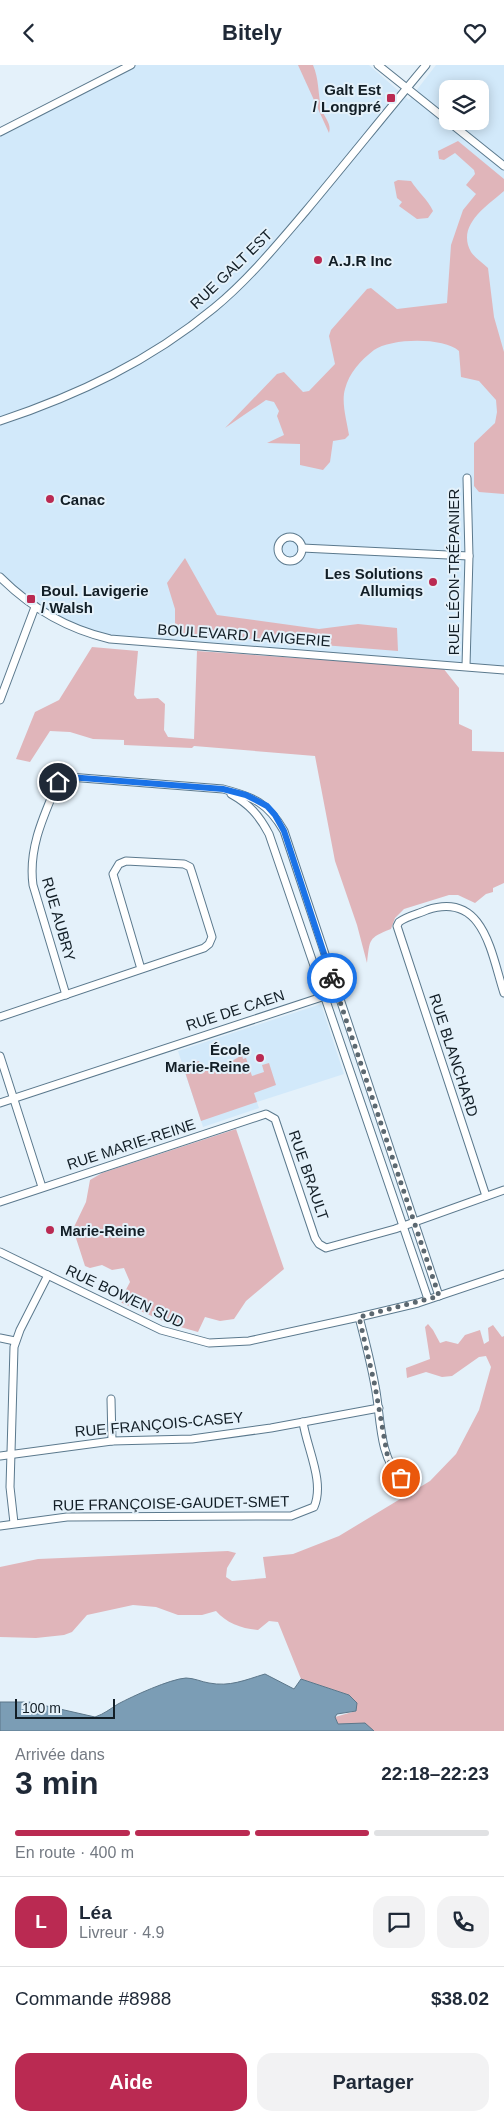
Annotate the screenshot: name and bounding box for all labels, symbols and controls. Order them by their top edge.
icon: back [15,19,43,47]
icon: heart [461,19,489,47]
text: Bitely [222,20,282,45]
map controls [439,80,489,130]
button: layers [439,80,489,130]
place label: Galt Est / Longpré [313,81,381,115]
marker: Galt Est / Longpré [385,92,397,104]
street label: RUE GALT EST [187,226,275,312]
place label: A.J.R Inc [328,252,392,269]
marker: A.J.R Inc [312,254,324,266]
street label: RUE LÉON-TRÉPANIER [445,489,462,655]
place label: Canac [60,491,105,508]
marker: Canac [44,493,56,505]
place label: Les Solutions Allumiqs [325,565,423,599]
marker: Les Solutions Allumiqs [427,576,439,588]
place label: Boul. Lavigerie / Walsh [41,582,149,616]
marker: Boul. Lavigerie / Walsh [25,593,37,605]
street label: BOULEVARD LAVIGERIE [157,620,331,650]
pin [37,761,79,803]
icon: home [44,768,72,796]
street label: RUE AUBRY [39,875,79,963]
courier [307,953,357,1003]
icon: bike [318,964,346,992]
street label: RUE DE CAEN [184,986,286,1034]
street label: RUE BLANCHARD [426,991,482,1119]
place label: École Marie-Reine [165,1041,250,1075]
marker: École Marie-Reine [254,1052,266,1064]
street label: RUE MARIE-REINE [65,1115,197,1173]
street label: RUE BRAULT [286,1128,332,1222]
place label: Marie-Reine [60,1222,145,1239]
marker: Marie-Reine [44,1224,56,1236]
street label: RUE BOWEN SUD [63,1261,187,1331]
street label: RUE FRANÇOIS-CASEY [74,1408,244,1440]
pin [380,1457,422,1499]
icon: bag [387,1464,415,1492]
street label: RUE FRANÇOISE-GAUDET-SMET [53,1492,289,1514]
scale bar [15,1696,115,1719]
text: 100 m [22,1700,61,1716]
text: Arrivée dans [15,1746,105,1763]
text: 22:18–22:23 [381,1763,489,1784]
text: 3 min [15,1765,99,1801]
text: En route · 400 m [15,1844,134,1861]
button: chat [373,1896,425,1948]
button: phone [437,1896,489,1948]
text: Léa [79,1902,112,1923]
text: L [35,1911,47,1932]
text: Livreur · 4.9 [79,1924,164,1941]
text: Commande #8988 [15,1988,171,2009]
text: $38.02 [431,1988,489,2009]
button: Aide [15,2053,247,2111]
button: Partager [257,2053,489,2111]

